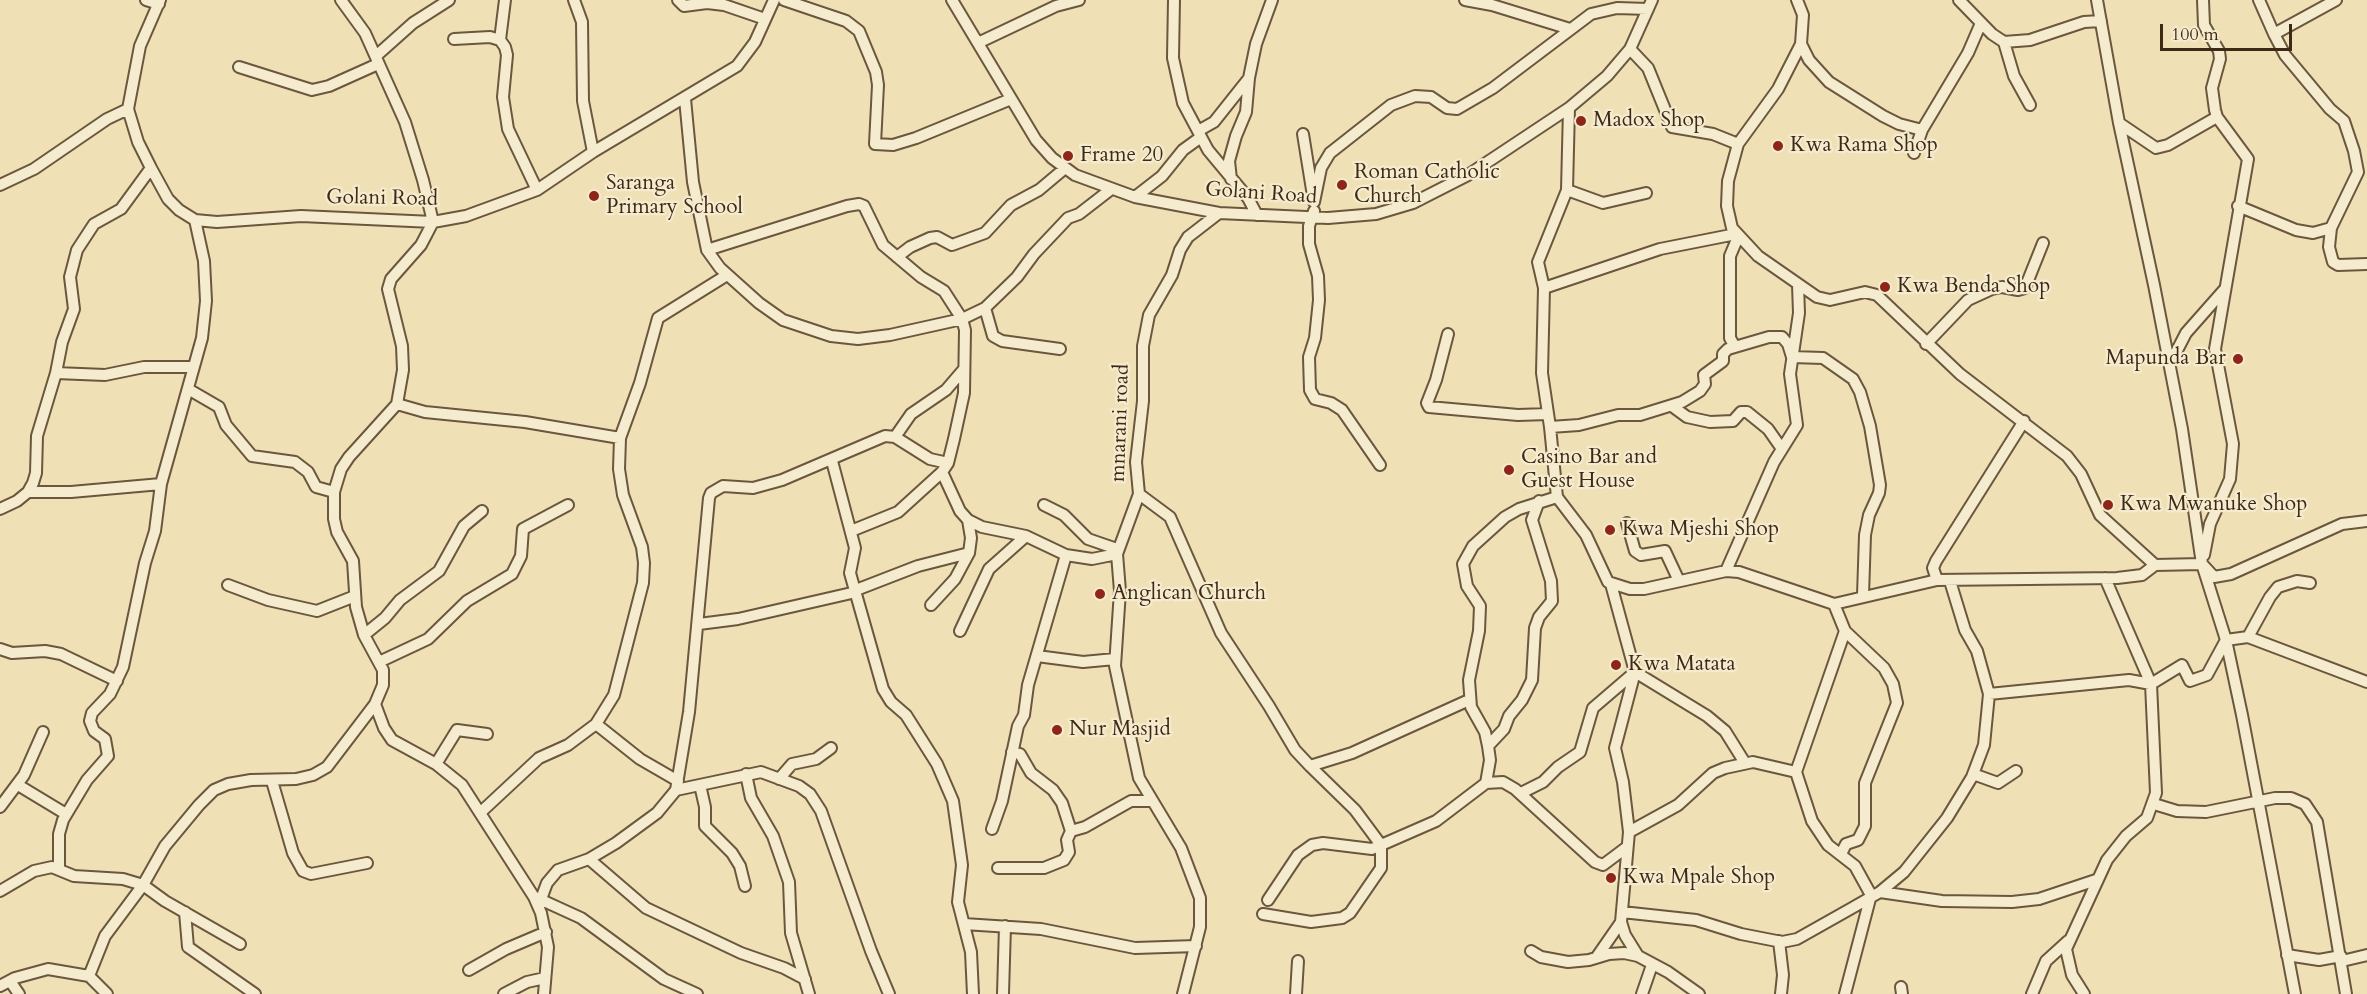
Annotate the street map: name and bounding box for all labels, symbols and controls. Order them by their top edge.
scale bar [2163,12,2295,50]
text: 100 m [2171,22,2219,47]
place label: Madox Shop [1593,108,1705,134]
marker: Madox Shop [1574,114,1588,128]
place label: Kwa Rama Shop [1790,133,1938,159]
marker: Kwa Rama Shop [1771,139,1785,153]
place label: Frame 20 [1080,143,1163,169]
marker: Frame 20 [1061,149,1075,163]
place label: Roman Catholic Church [1354,160,1500,210]
place label: Saranga Primary School [606,171,743,221]
street label: Golani Road [1204,178,1318,210]
marker: Roman Catholic Church [1335,178,1349,192]
street label: Golani Road [326,185,438,213]
marker: Saranga Primary School [587,189,601,203]
place label: Kwa Benda Shop [1897,274,2050,300]
marker: Kwa Benda Shop [1878,280,1892,294]
place label: Mapunda Bar [2106,346,2226,372]
marker: Mapunda Bar [2231,352,2245,366]
street label: mnarani road [1106,363,1136,483]
place label: Casino Bar and Guest House [1521,445,1657,495]
marker: Casino Bar and Guest House [1502,463,1516,477]
place label: Kwa Mwanuke Shop [2120,492,2307,518]
marker: Kwa Mwanuke Shop [2101,498,2115,512]
place label: Kwa Mjeshi Shop [1622,517,1779,543]
marker: Kwa Mjeshi Shop [1603,523,1617,537]
place label: Anglican Church [1112,581,1266,607]
marker: Anglican Church [1093,587,1107,601]
place label: Kwa Matata [1628,652,1735,678]
marker: Kwa Matata [1609,658,1623,672]
place label: Nur Masjid [1069,717,1171,743]
marker: Nur Masjid [1050,723,1064,737]
place label: Kwa Mpale Shop [1623,865,1775,891]
marker: Kwa Mpale Shop [1604,871,1618,885]

